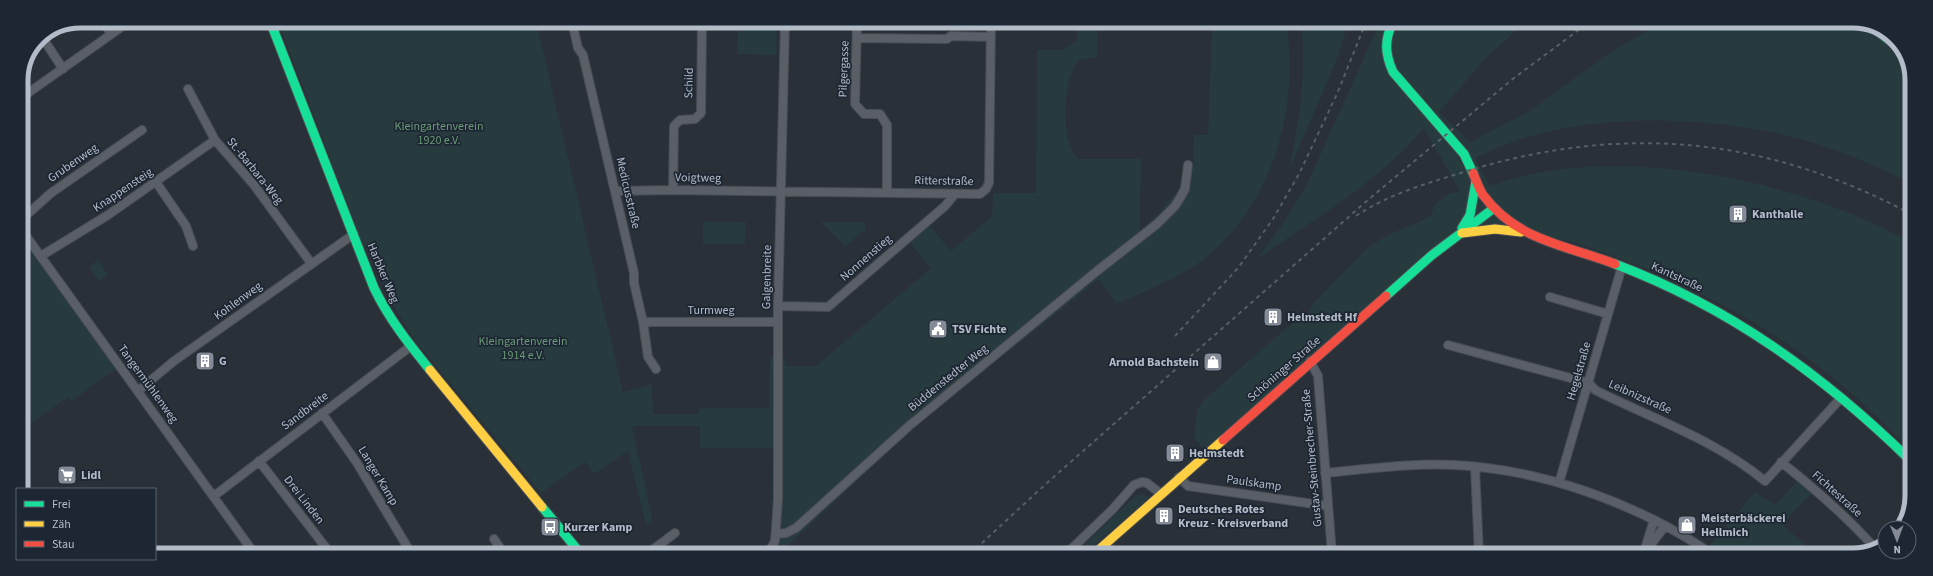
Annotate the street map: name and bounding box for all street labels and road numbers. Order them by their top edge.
street label: Pilgergasse [835,40,853,98]
street label: Schild [680,67,698,99]
street label: St.-Barbara-Weg [223,134,287,208]
street label: Grubenweg [44,139,102,187]
street label: Medicusstraße [612,156,644,230]
street label: Knappensteig [90,164,156,216]
street label: Voigtweg [675,169,721,187]
street label: Ritterstraße [914,172,974,190]
street label: Nonnenstieg [836,231,896,285]
street label: Harbker Weg [363,240,403,306]
street label: Galgenbreite [758,245,776,309]
street label: Kantstraße [1648,258,1706,296]
street label: Kohlenweg [210,278,266,324]
street label: Turmweg [688,302,734,319]
street label: Schöninger Straße [1244,332,1324,406]
street label: Büddenstedter Weg [904,340,992,416]
street label: Hegelstraße [1563,340,1595,402]
street label: Tangermühlenweg [114,341,182,427]
street label: Leibnizstraße [1606,376,1674,419]
street label: Sandbreite [278,388,332,434]
street label: Gustav-Steinbrecher-Straße [1298,388,1326,528]
street label: Langer Kamp [354,443,403,509]
street label: Fichtestraße [1808,467,1866,521]
street label: Paulskamp [1225,471,1283,495]
street label: Drei Linden [280,472,328,528]

